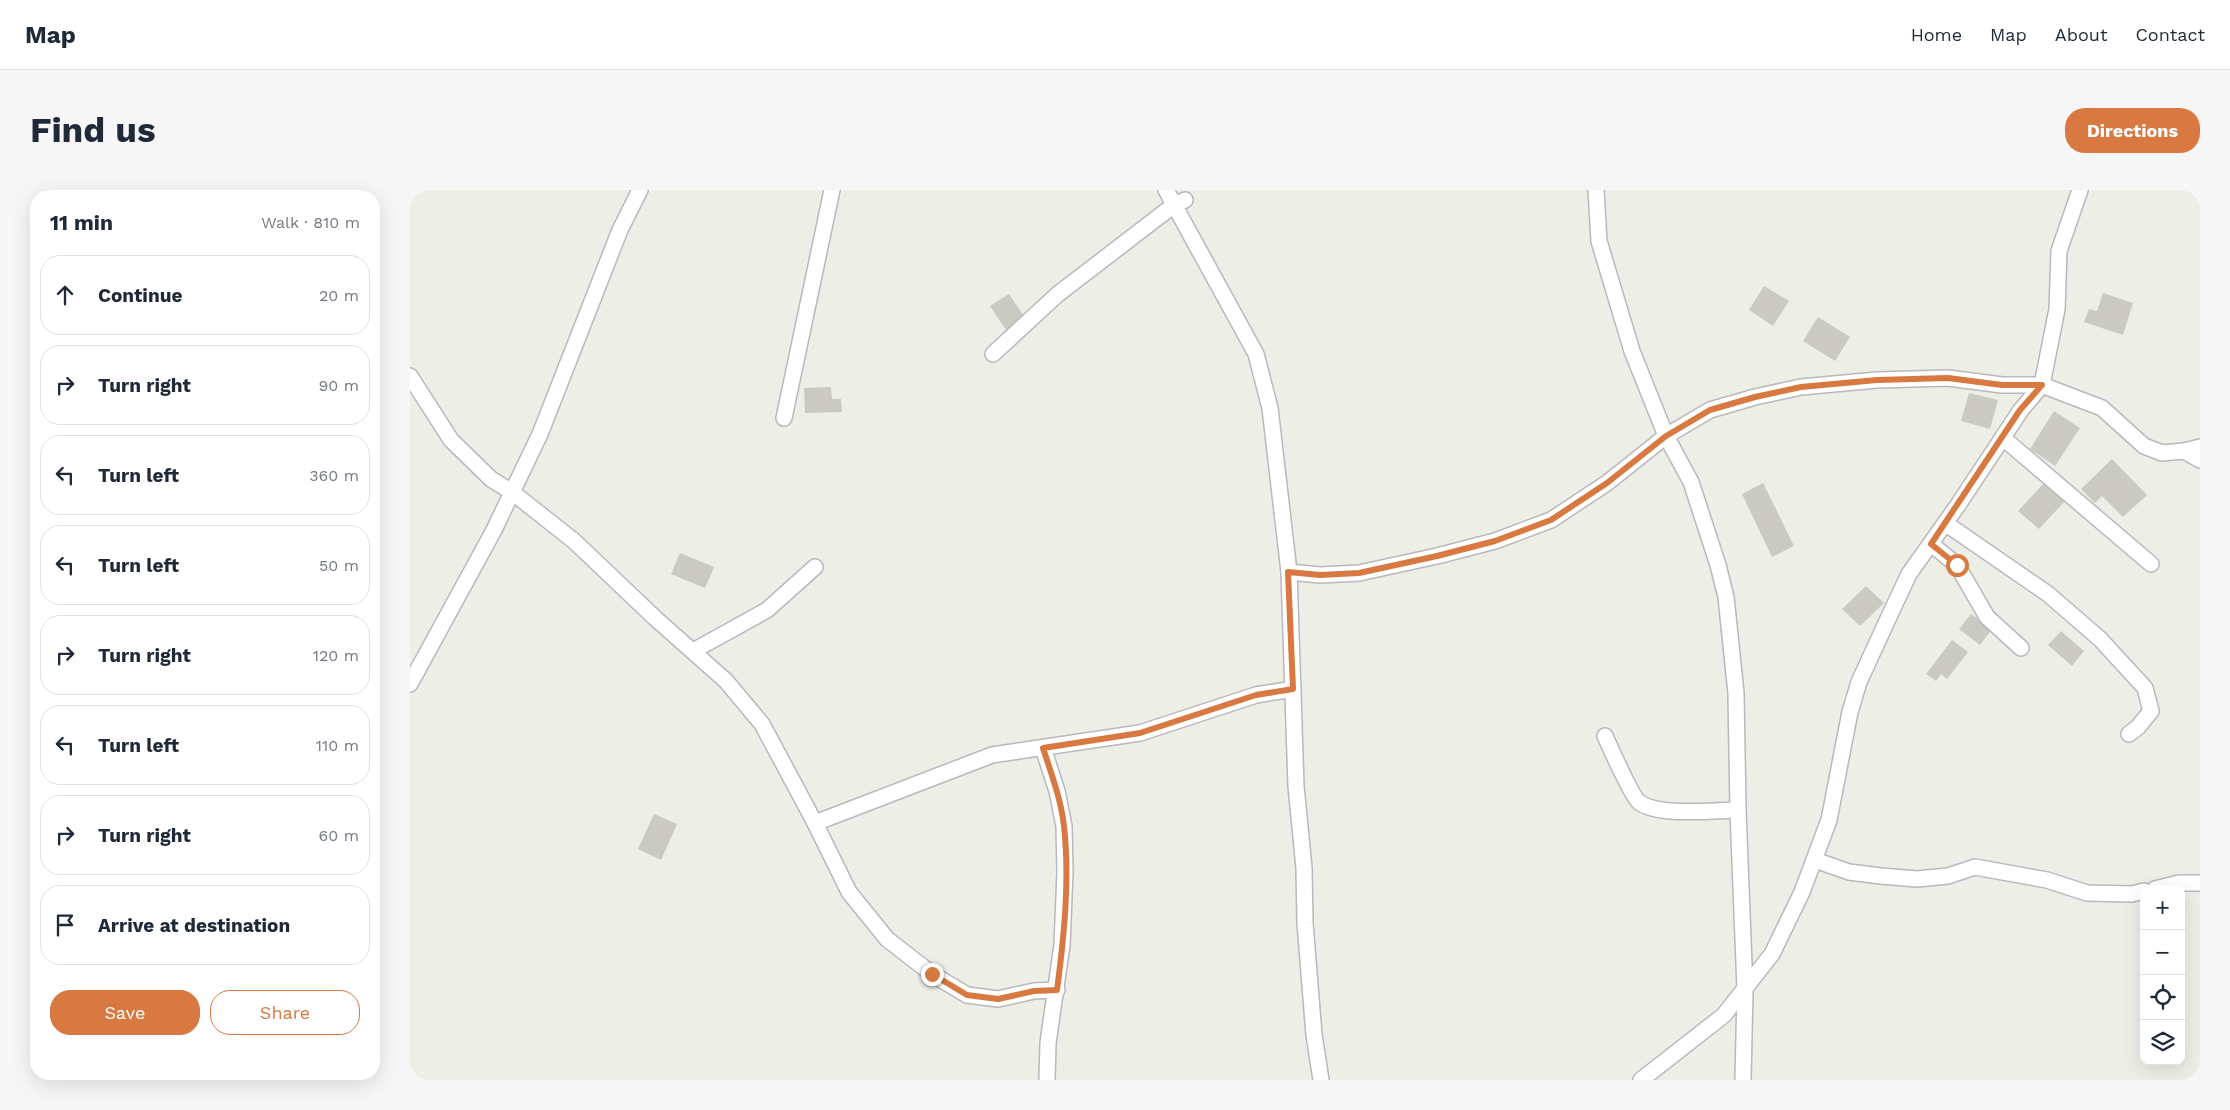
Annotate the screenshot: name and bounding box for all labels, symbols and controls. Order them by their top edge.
text: Map [25,21,76,49]
text: Home [1911,24,1962,45]
text: Map [1990,24,2027,45]
text: About [2055,24,2107,45]
text: Contact [2135,24,2205,45]
button: Directions [2065,108,2200,153]
text: Find us [30,109,156,151]
text: 11 min [50,210,113,235]
text: Walk · 810 m [261,213,360,232]
icon: ahead [51,281,79,309]
text: Continue [98,284,182,307]
text: 20 m [319,286,359,305]
icon: right [51,371,79,399]
text: Turn right [98,374,191,397]
text: 90 m [318,376,359,395]
icon: left [51,461,79,489]
text: Turn left [98,464,179,487]
text: 360 m [309,466,359,485]
icon: left [51,551,79,579]
text: Turn left [98,554,179,577]
route start [1946,554,1969,577]
text: 50 m [319,556,359,575]
icon: right [51,641,79,669]
text: Turn right [98,644,191,667]
text: 120 m [313,646,359,665]
icon: left [51,731,79,759]
text: Turn left [98,734,179,757]
text: 110 m [316,736,359,755]
icon: right [51,821,79,849]
text: Turn right [98,824,191,847]
text: 60 m [319,826,359,845]
map controls [2140,885,2185,1065]
button: + [2140,885,2185,930]
icon: arrive [51,911,79,939]
text: Arrive at destination [98,914,290,937]
button: − [2140,930,2185,975]
route end [921,963,944,986]
button: locate [2140,975,2185,1020]
button: Save [50,990,200,1035]
button: Share [210,990,360,1035]
button: layers [2140,1020,2185,1065]

